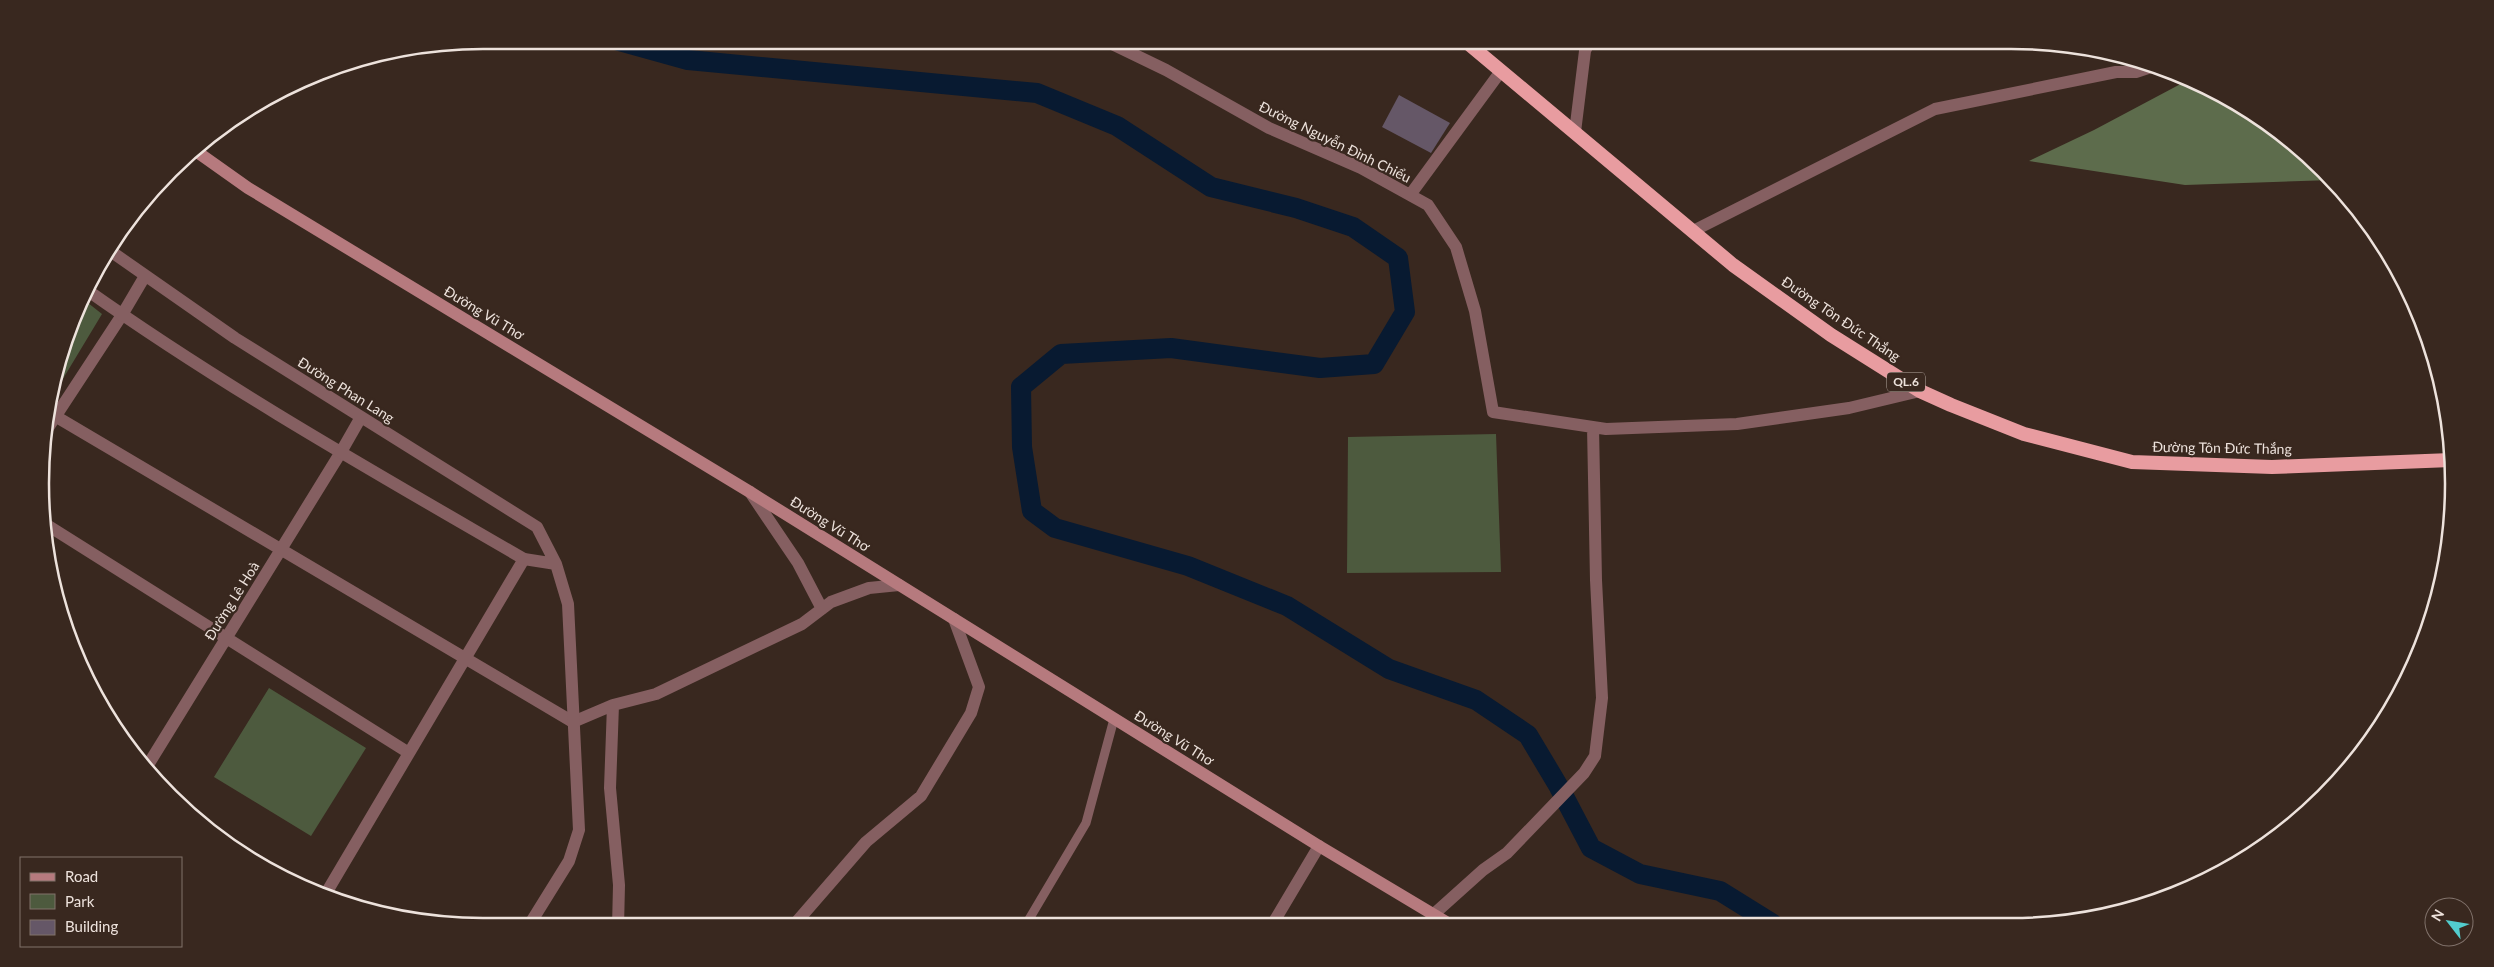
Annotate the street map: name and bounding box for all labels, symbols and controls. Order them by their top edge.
street label: Đường Nguyễn Đình Chiểu [1256,97,1414,186]
street label: Đường Tôn Đức Thắng [1779,273,1904,365]
street label: Đường Vũ Thơ [441,282,528,343]
street label: Đường Phan Lang [295,353,398,426]
road number: QL.6 [1887,372,1925,392]
street label: Đường Tôn Đức Thắng [2152,438,2292,457]
street label: Đường Vũ Thơ [787,492,873,555]
street label: Đường Lê Hoà [201,558,263,643]
street label: Đường Vũ Thơ [1131,706,1217,769]
legend [20,857,182,947]
text: Road [65,867,98,885]
text: Park [65,892,95,910]
north arrow [2424,897,2474,947]
text: N [2427,906,2447,924]
text: Building [65,917,118,935]

